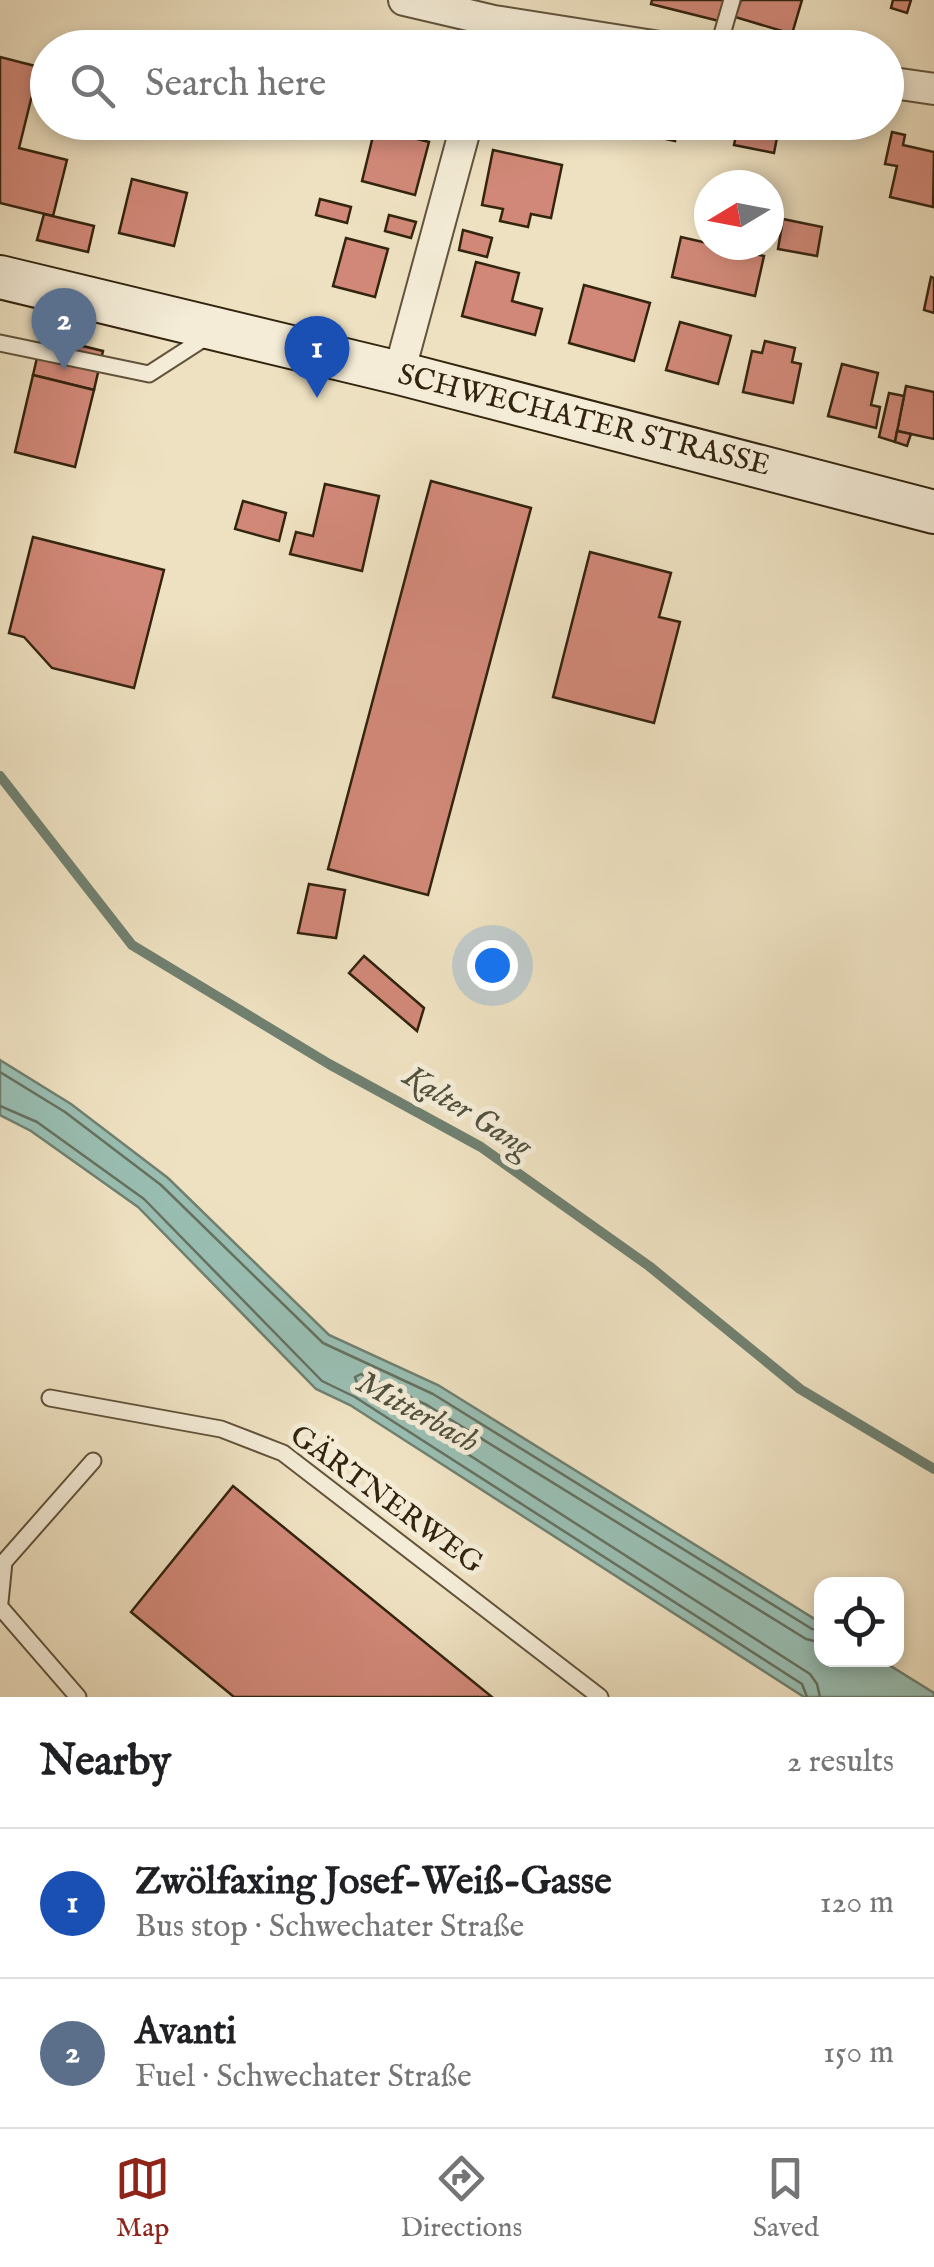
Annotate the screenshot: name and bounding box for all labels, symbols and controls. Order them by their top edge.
search box [30,30,904,140]
icon: search [65,58,120,113]
text: Search here [145,61,326,109]
north arrow [694,170,784,260]
pin: 2 [32,288,96,370]
pin: 1 [284,316,350,398]
street label: SCHWECHATER STRASSE [394,356,774,486]
your location [467,940,518,991]
water label: Kalter Gang [394,1056,541,1169]
water label: Mitterbach [349,1363,485,1463]
street label: GÄRTNERWEG [282,1417,490,1583]
map controls [814,1577,904,1667]
button: locate [814,1577,904,1667]
text: Nearby [40,1736,171,1789]
text: 2 results [787,1742,894,1783]
text: Zwölfaxing Josef-Weiß-Gasse [135,1859,612,1907]
text: 1 [67,1883,78,1924]
text: 120 m [820,1883,894,1924]
text: Bus stop · Schwechater Straße [135,1907,524,1948]
text: Avanti [135,2009,236,2057]
text: 2 [65,2033,80,2074]
text: 150 m [823,2033,894,2074]
text: Fuel · Schwechater Straße [135,2057,472,2098]
tab: Map [115,2151,170,2246]
tab: Directions [400,2151,522,2246]
tab: Saved [753,2151,819,2246]

